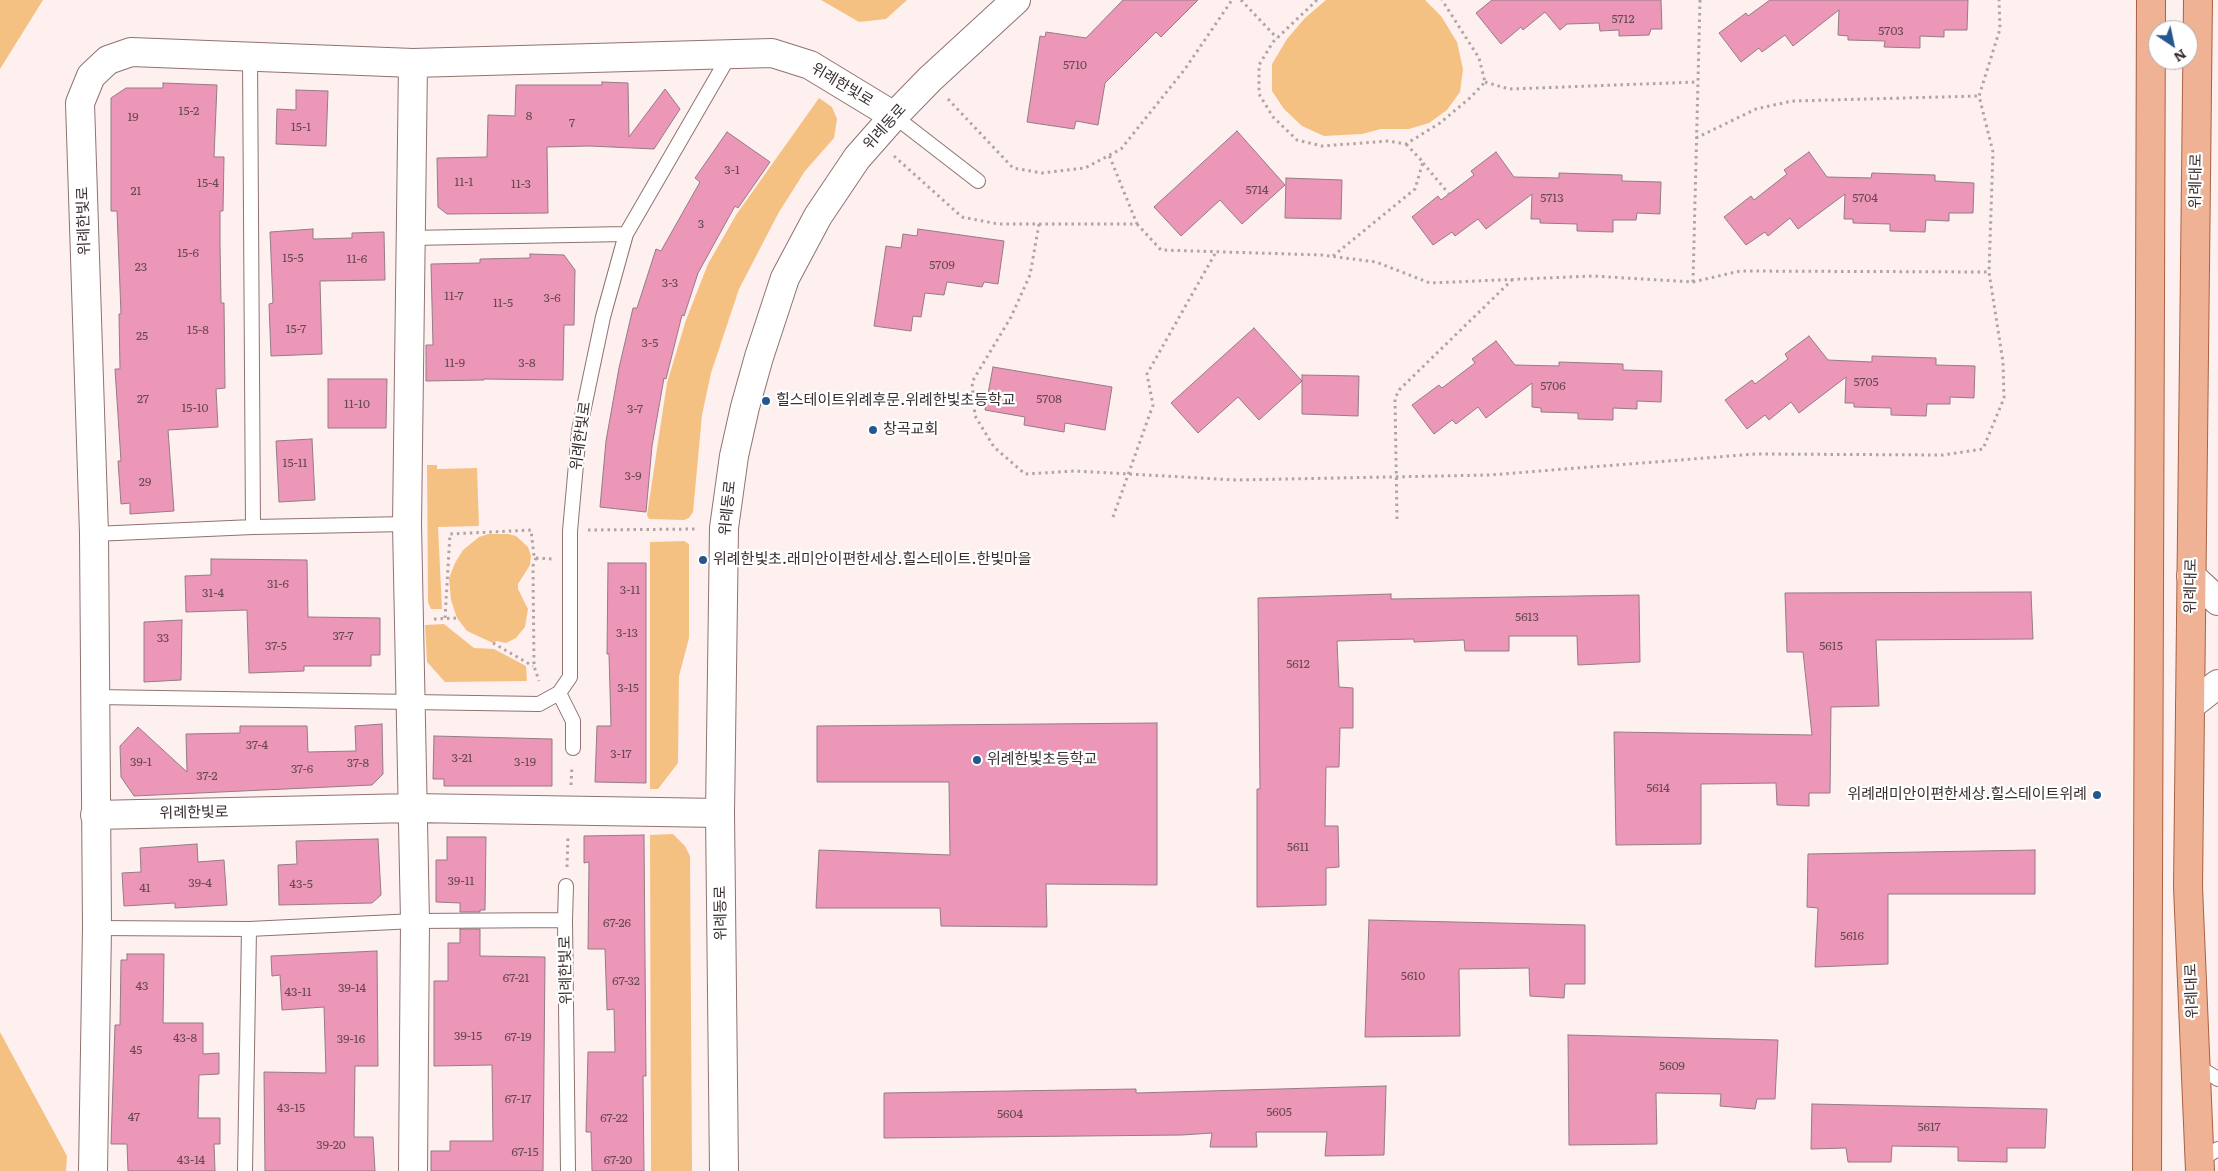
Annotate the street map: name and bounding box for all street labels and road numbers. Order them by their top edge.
street label: 위례한빛로 [808,60,876,110]
street label: 위례동로 [860,100,910,154]
street label: 위례대로 [2187,153,2205,209]
street label: 위례한빛로 [74,186,94,256]
street label: 위례한빛로 [567,401,595,471]
street label: 위례동로 [716,480,740,536]
street label: 위례대로 [2182,558,2200,614]
street label: 위례한빛로 [159,803,229,823]
street label: 위례동로 [712,885,730,941]
street label: 위례한빛로 [556,935,576,1005]
street label: 위례대로 [2182,963,2202,1019]

